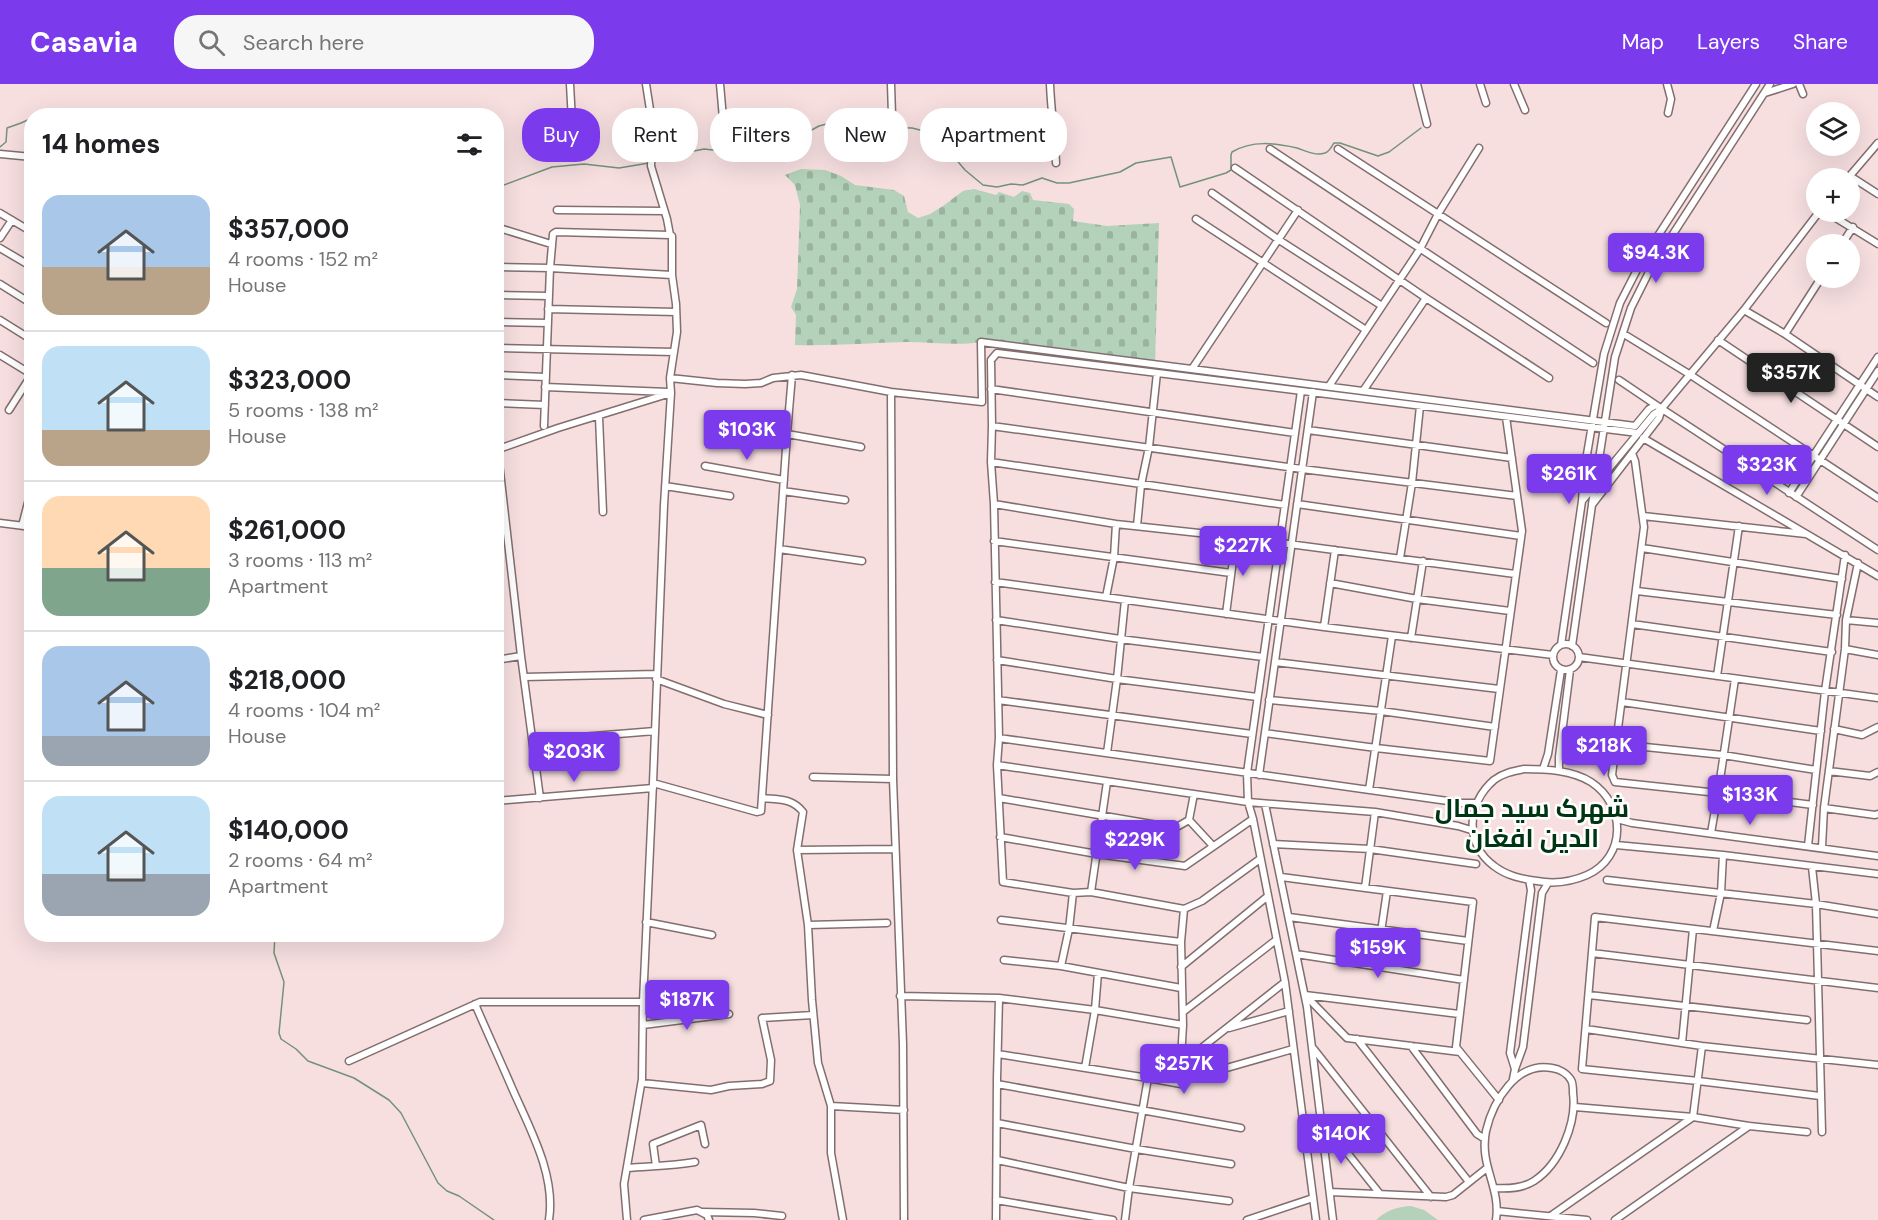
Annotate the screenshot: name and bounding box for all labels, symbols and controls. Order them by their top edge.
search box [174,15,594,69]
text: Casavia [30,24,138,61]
icon: search [195,26,228,59]
text: Search here [243,28,364,57]
text: Map [1622,28,1664,56]
text: Layers [1697,28,1760,56]
text: Share [1793,28,1848,56]
map controls [1806,102,1860,288]
button: layers [1806,102,1860,156]
chip: Buy [522,108,600,162]
chip: Rent [612,108,698,162]
chip: Filters [710,108,812,162]
chip: New [824,108,908,162]
chip: Apartment [920,108,1067,162]
text: 14 homes [42,127,160,161]
icon: filters [453,128,486,161]
button: + [1806,168,1860,222]
text: $357,000 [228,212,349,246]
icon: home [90,219,162,291]
pin: $94.3K [1607,233,1705,284]
button: − [1806,234,1860,288]
text: $94.3K [1622,239,1690,265]
text: 4 rooms · 152 m² [228,246,378,272]
text: House [228,272,286,298]
pin: $357K [1749,353,1833,404]
text: $357K [1761,359,1821,385]
text: $323,000 [228,363,351,397]
icon: home [90,370,162,442]
text: 5 rooms · 138 m² [228,397,379,423]
pin: $103K [705,410,789,461]
text: $103K [718,416,776,442]
text: House [228,423,286,449]
pin: $323K [1725,445,1809,496]
text: $323K [1737,451,1797,477]
pin: $261K [1527,454,1611,505]
text: $261K [1541,460,1597,486]
text: $261,000 [228,513,346,547]
icon: home [90,520,162,592]
pin: $227K [1201,526,1285,577]
text: $227K [1214,532,1272,558]
text: 3 rooms · 113 m² [228,547,372,573]
text: Apartment [228,573,328,599]
text: $218,000 [228,663,346,697]
icon: home [90,670,162,742]
text: 4 rooms · 104 m² [228,697,380,723]
text: House [228,723,286,749]
pin: $218K [1562,726,1646,777]
pin: $203K [532,732,616,783]
text: $218K [1576,732,1632,758]
text: $203K [543,738,605,764]
pin: $133K [1708,775,1792,826]
text: $133K [1722,781,1778,807]
district label: شهرک سید جمال الدین افغان [1435,791,1629,855]
text: $140,000 [228,813,349,847]
icon: home [90,820,162,892]
pin: $229K [1093,820,1177,871]
text: $229K [1105,826,1165,852]
text: 2 rooms · 64 m² [228,847,372,873]
text: Apartment [228,873,328,899]
pin: $159K [1336,928,1420,979]
text: $159K [1349,934,1407,960]
pin: $187K [645,980,729,1031]
text: $187K [659,986,715,1012]
pin: $257K [1142,1044,1226,1095]
text: $257K [1154,1050,1214,1076]
pin: $140K [1299,1114,1383,1165]
text: $140K [1311,1120,1371,1146]

